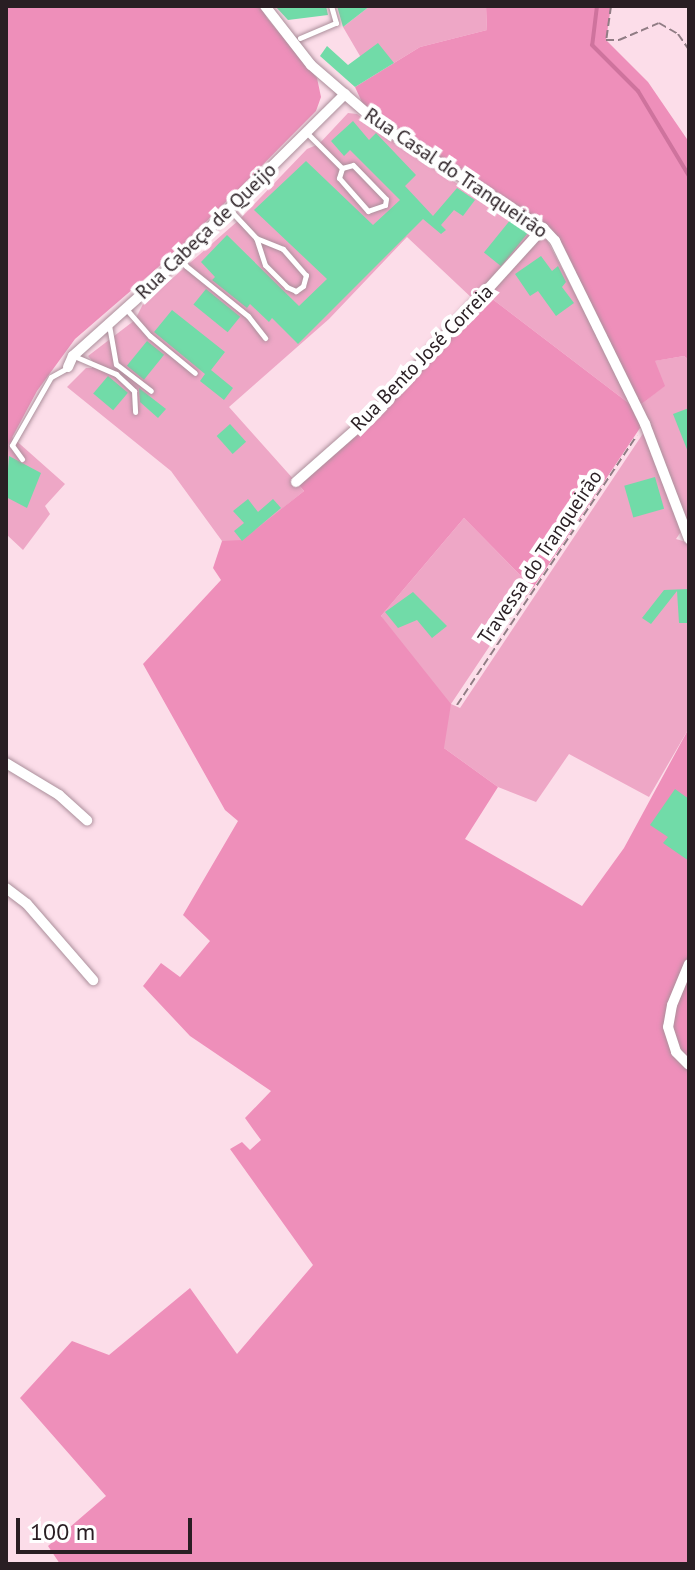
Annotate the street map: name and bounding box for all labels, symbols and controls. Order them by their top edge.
street label: Rua Casal do Tranqueirão [360,103,552,243]
street label: Rua Cabeça de Queijo [131,158,281,304]
street label: Rua Bento José Correia [346,280,498,436]
street label: Travessa do Tranqueirão [473,465,607,649]
scale bar [20,1502,196,1552]
text: 100 m [30,1516,95,1547]

